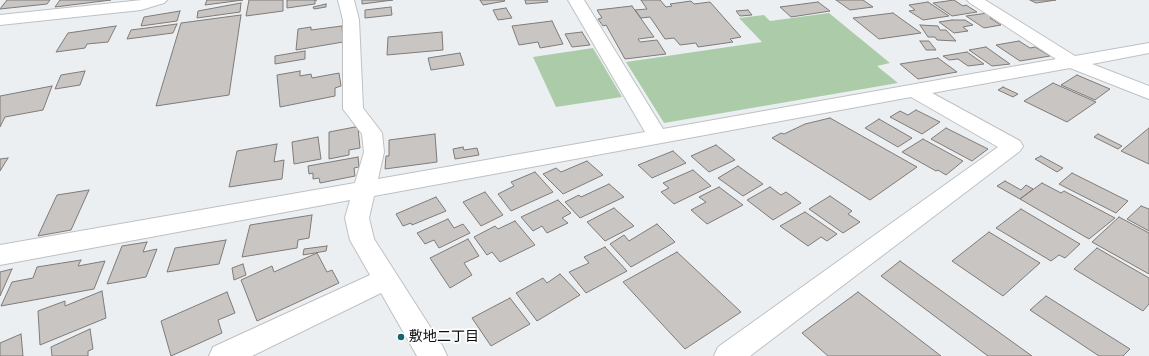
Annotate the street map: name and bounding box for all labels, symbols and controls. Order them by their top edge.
place label: 敷地二丁目 [409,329,479,345]
marker: 敷地二丁目 [396,332,406,342]

